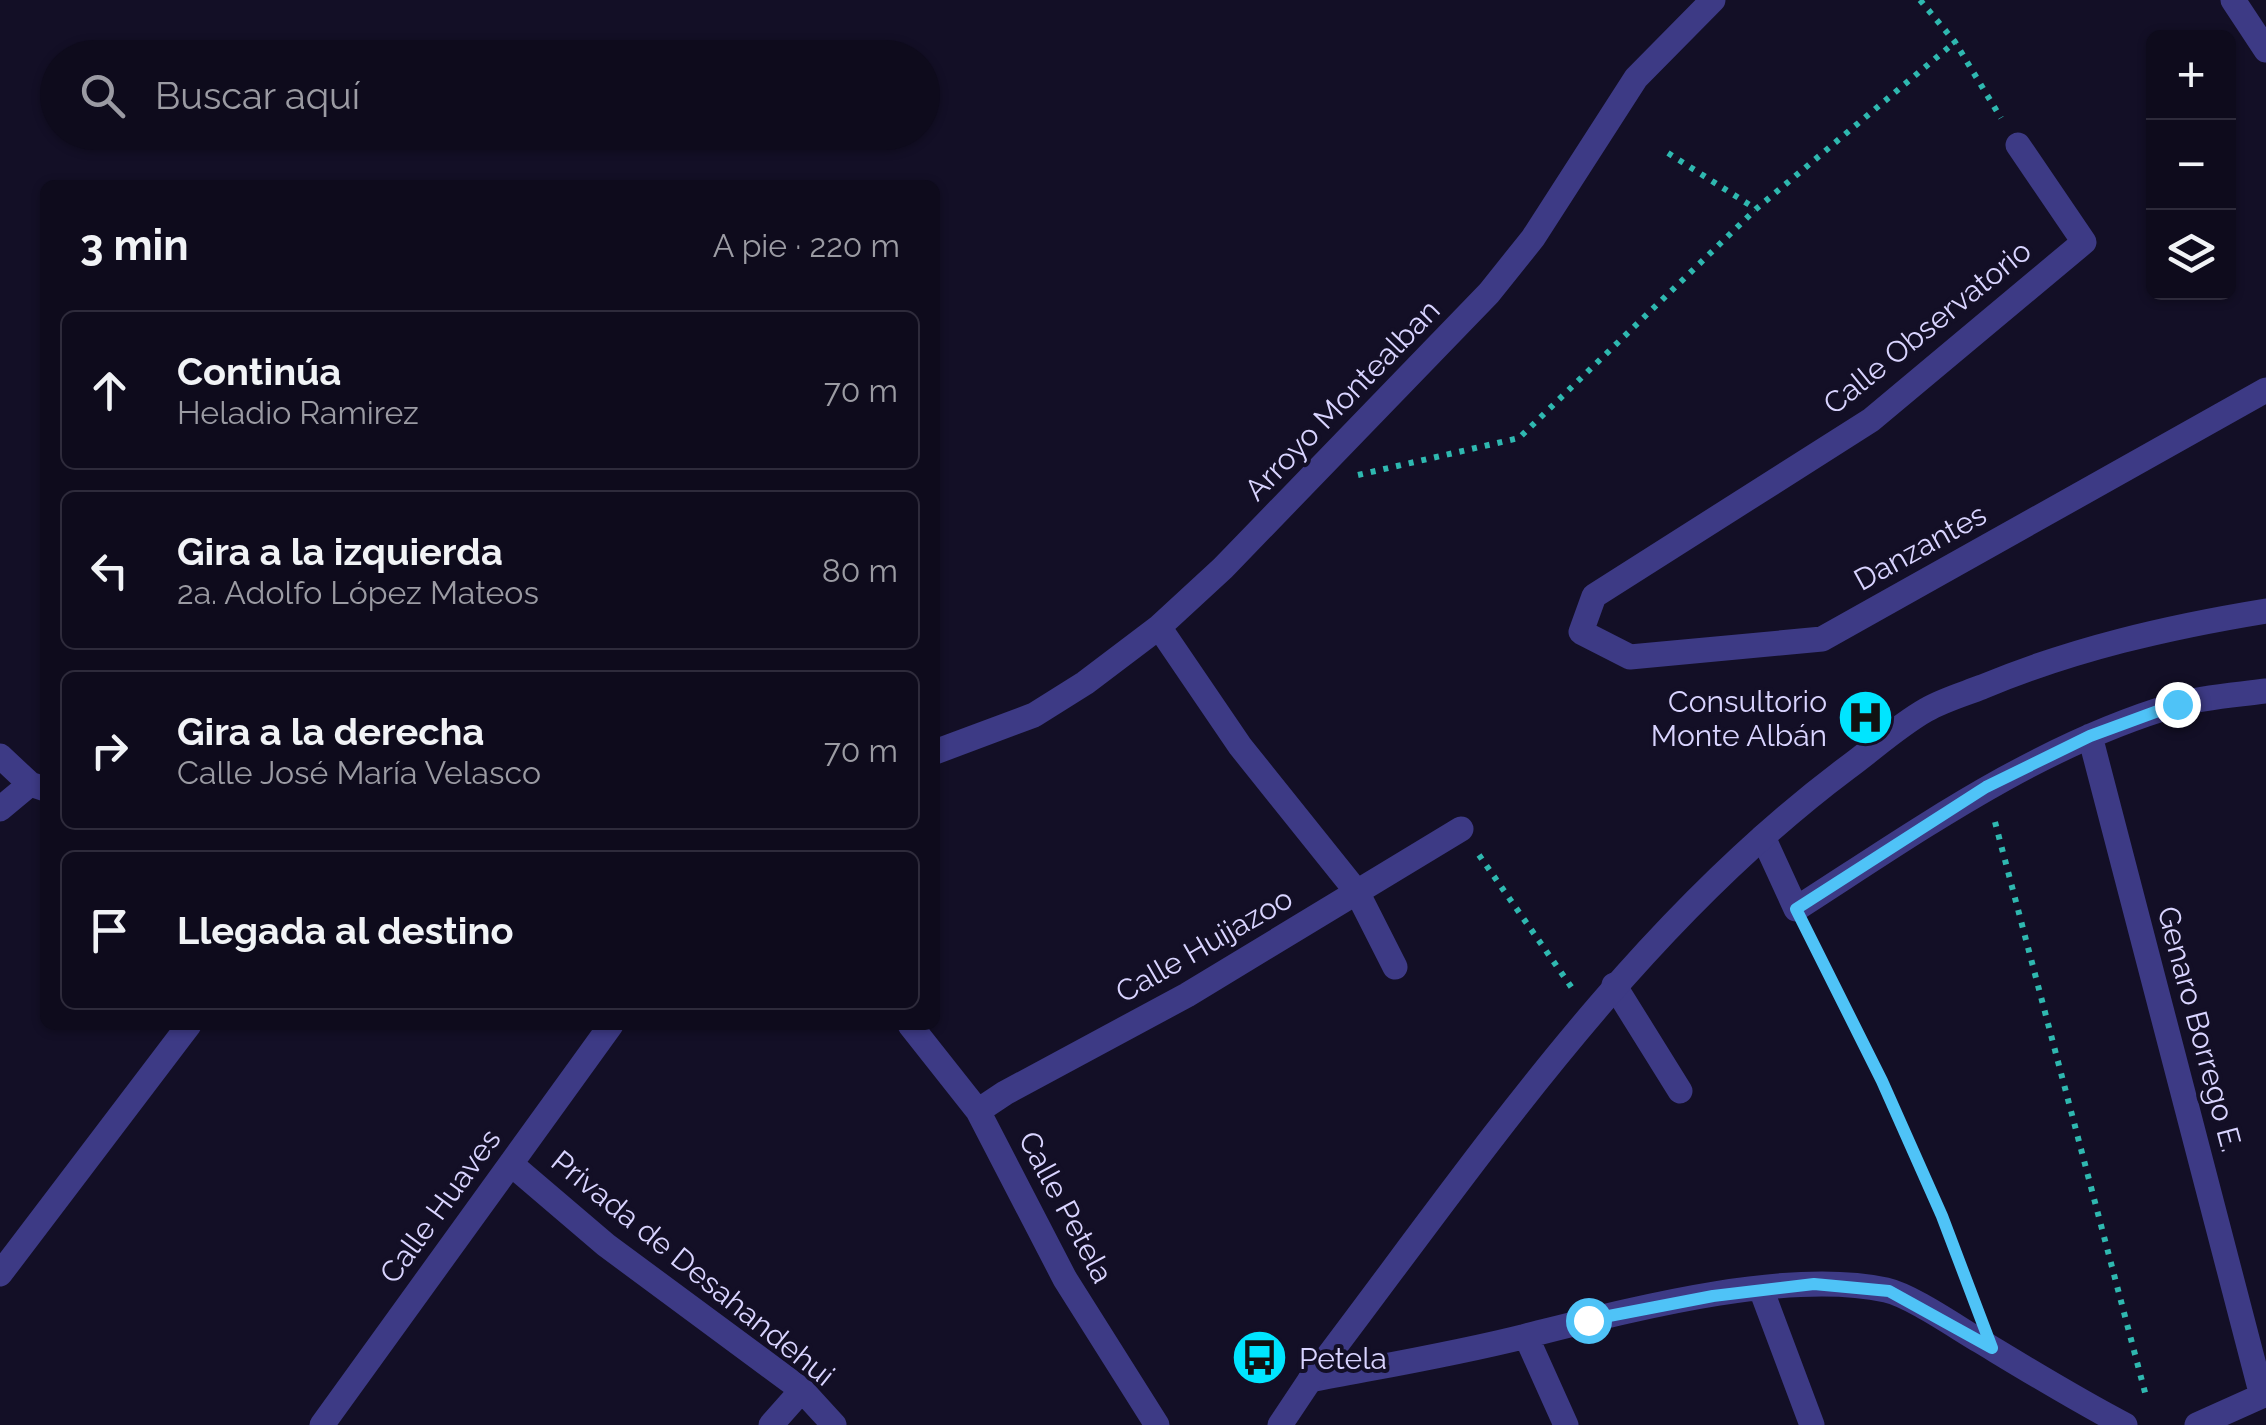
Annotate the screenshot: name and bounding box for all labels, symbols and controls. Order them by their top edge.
map controls [2146,30,2236,300]
button: + [2146,30,2236,120]
search box [40,40,940,150]
icon: search [75,68,130,123]
text: Buscar aquí [155,73,360,118]
button: − [2146,120,2236,210]
button: layers [2146,210,2236,300]
text: 3 min [80,221,189,270]
text: A pie · 220 m [713,227,900,264]
street label: Calle Observatorio [1816,233,2038,421]
street label: Arroyo Montealban [1237,293,1447,507]
text: Continúa [177,349,341,394]
icon: ahead [82,363,137,418]
text: 70 m [824,372,898,409]
text: Heladio Ramirez [177,394,419,431]
street label: Danzantes [1848,496,1992,598]
text: Gira a la izquierda [177,529,503,574]
icon: left [82,543,137,598]
text: 80 m [822,552,898,589]
text: 2a. Adolfo López Mateos [177,574,539,611]
route end [2155,682,2201,728]
place label: Consultorio Monte Albán [1651,684,1827,753]
hospital icon: Consultorio Monte Albán [1836,688,1896,748]
text: Gira a la derecha [177,709,484,754]
icon: right [82,723,137,778]
text: 70 m [824,732,898,769]
text: Calle José María Velasco [177,754,541,791]
street label: Calle Huijazoo [1109,880,1299,1010]
icon: arrive [82,903,137,958]
street label: Genaro Borrego E. [2150,903,2250,1155]
text: Llegada al destino [177,908,514,953]
street label: Calle Huaves [372,1122,508,1290]
street label: Calle Petela [1012,1125,1120,1289]
street label: Privada de Desahandehui [545,1143,841,1393]
route start [1566,1298,1612,1344]
bus stop icon: Petela [1230,1328,1290,1388]
place label: Petela [1299,1341,1387,1376]

